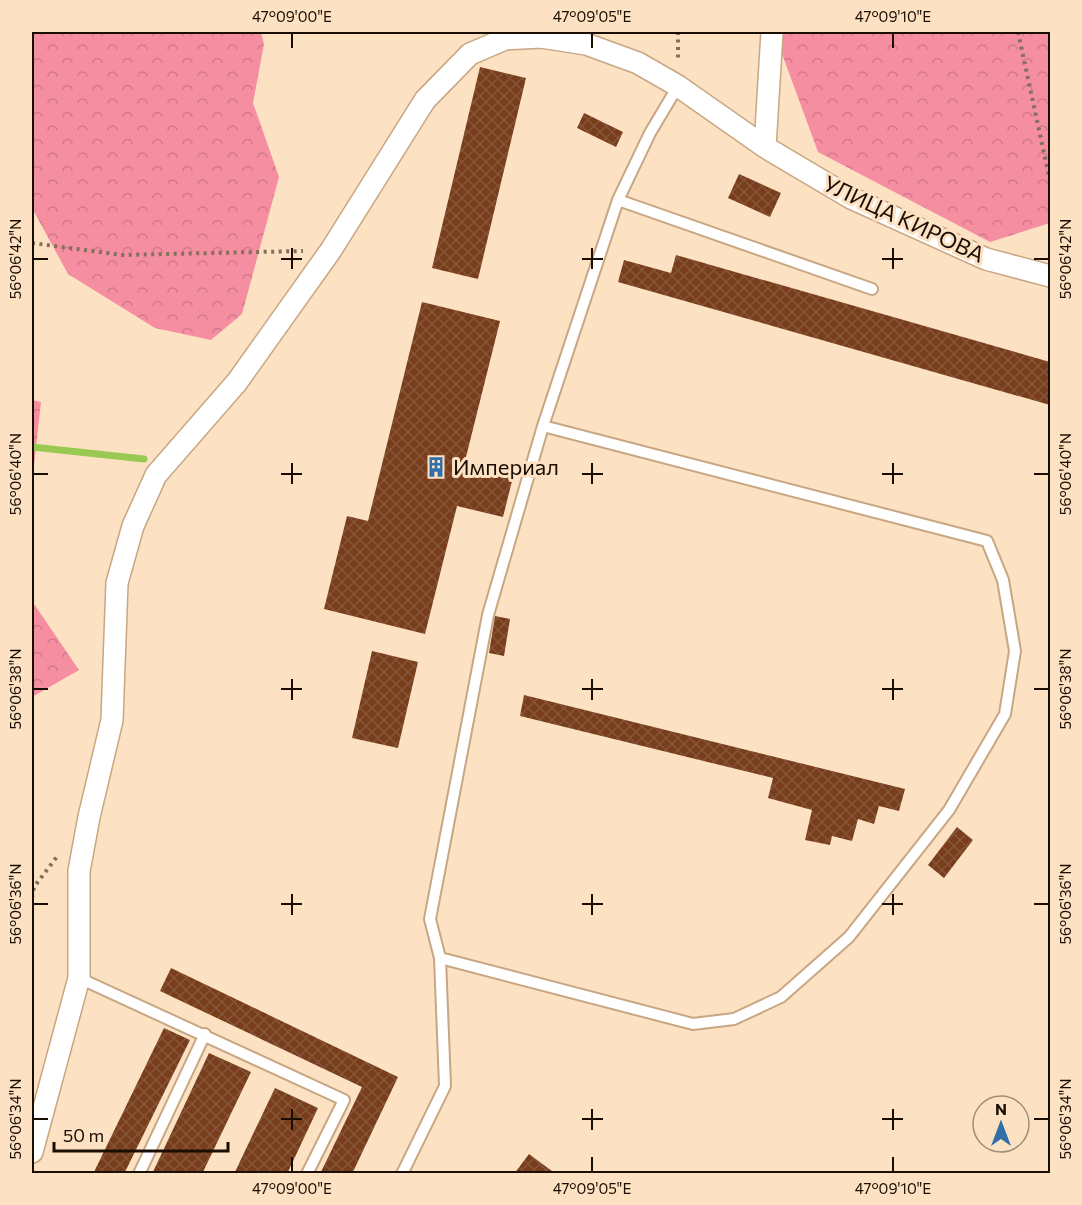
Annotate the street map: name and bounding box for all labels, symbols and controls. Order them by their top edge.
text: 47°09'00"E [252,7,332,25]
text: 47°09'05"E [553,7,631,25]
text: 47°09'10"E [855,7,931,25]
street label: УЛИЦА КИРОВА [819,169,989,268]
text: 56°06'42"N [6,219,24,299]
text: 56°06'42"N [1056,219,1074,299]
text: 56°06'40"N [6,433,24,515]
text: 56°06'40"N [1056,433,1074,515]
place label: Империал [453,453,559,480]
building icon: Империал [424,455,448,479]
text: 56°06'38"N [6,648,24,730]
text: 56°06'38"N [1056,648,1074,730]
text: 56°06'36"N [6,863,24,945]
text: 56°06'36"N [1056,863,1074,945]
text: 56°06'34"N [6,1078,24,1160]
text: 56°06'34"N [1056,1078,1074,1160]
north arrow [971,1094,1031,1154]
text: N [995,1099,1007,1118]
scale bar [54,1115,228,1153]
text: 50 m [63,1124,104,1146]
text: 47°09'00"E [252,1179,332,1197]
text: 47°09'05"E [553,1179,631,1197]
text: 47°09'10"E [855,1179,931,1197]

